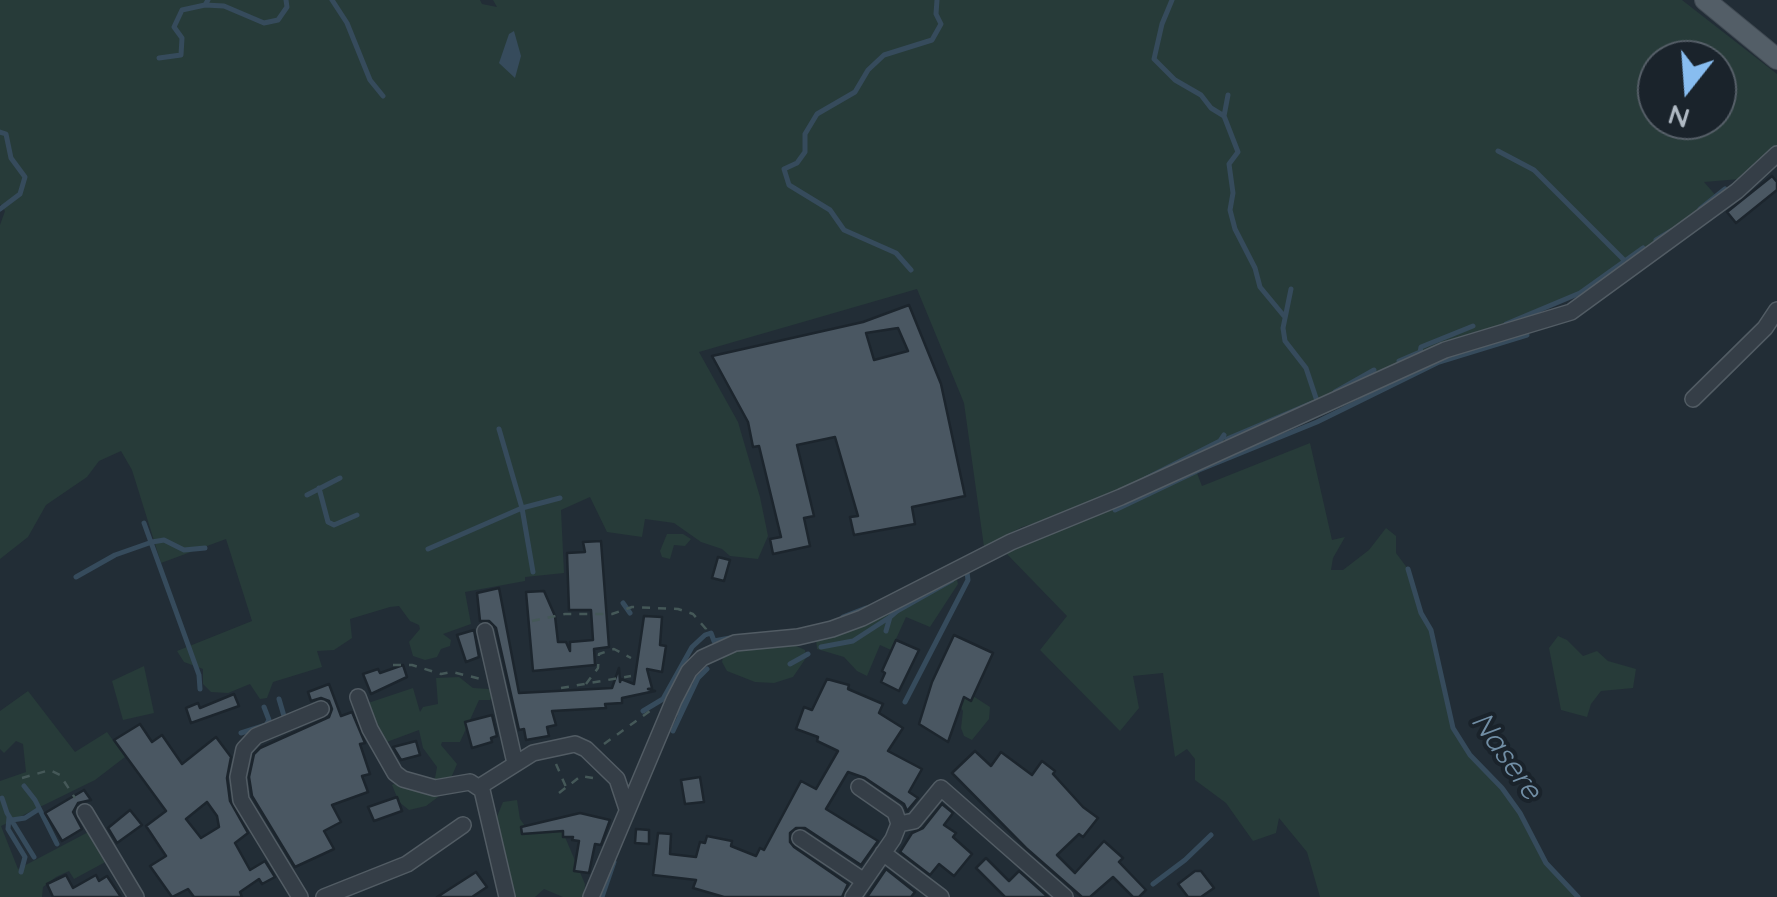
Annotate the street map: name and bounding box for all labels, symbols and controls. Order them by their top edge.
north arrow [1637,40,1737,140]
text: N [1664,98,1694,137]
water label: Nasere [1463,705,1549,807]

